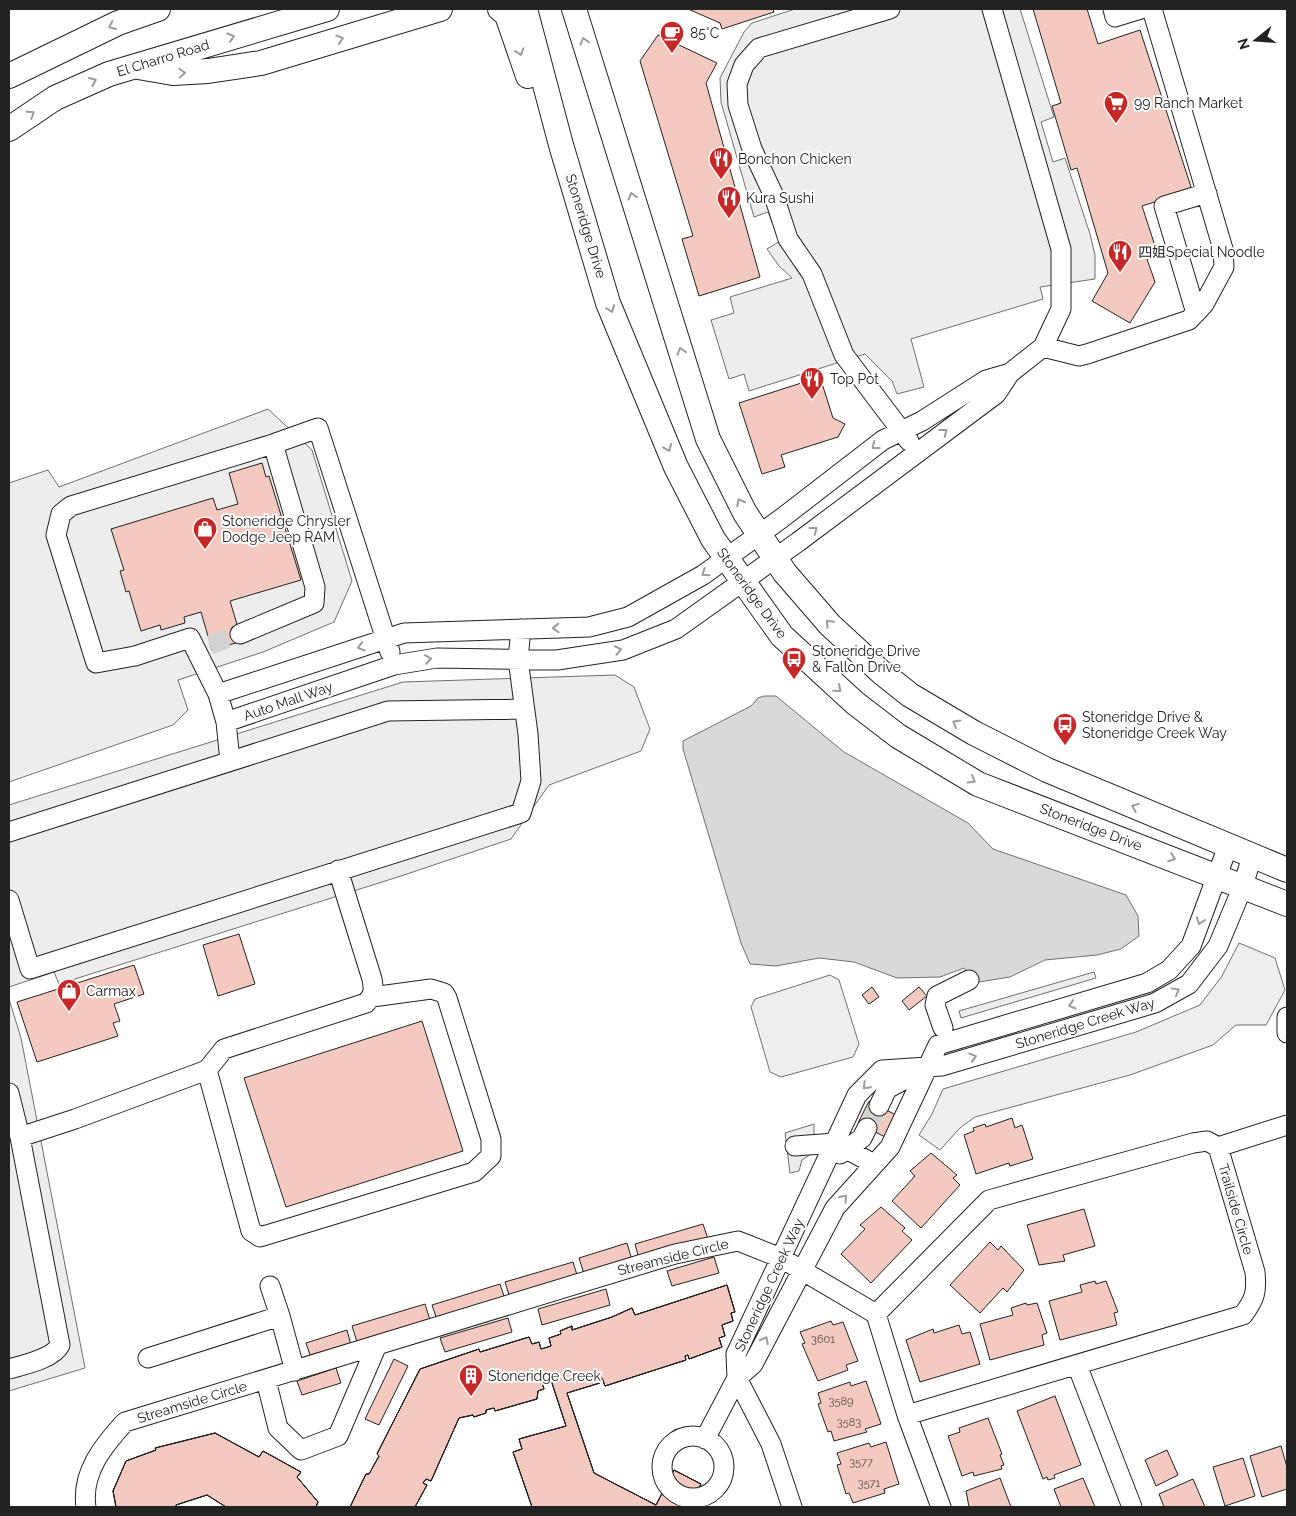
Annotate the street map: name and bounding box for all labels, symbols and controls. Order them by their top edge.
north arrow [1231,15,1281,65]
one-way arrow [109,20,118,30]
cafe icon: 85°C [659,20,685,54]
place label: 85°C [690,25,720,41]
one-way arrow [226,33,234,43]
one-way arrow [335,34,344,44]
street label: El Charro Road [115,36,211,80]
text: N [1234,36,1253,51]
one-way arrow [579,38,589,46]
one-way arrow [514,47,524,55]
one-way arrow [178,67,186,78]
one-way arrow [88,77,97,88]
supermarket icon: 99 Ranch Market [1103,90,1129,124]
place label: 99 Ranch Market [1134,95,1243,111]
one-way arrow [25,111,35,120]
restaurant icon: Bonchon Chicken [708,146,734,180]
place label: Bonchon Chicken [738,151,852,167]
street label: Stoneridge Drive [563,172,609,280]
restaurant icon: Kura Sushi [716,185,742,219]
place label: Kura Sushi [746,190,814,206]
one-way arrow [628,193,638,201]
restaurant icon: 四姐Special Noodle [1107,239,1133,273]
place label: 四姐Special Noodle [1138,244,1265,260]
one-way arrow [605,304,615,312]
one-way arrow [676,348,686,356]
restaurant icon: Top Pot [799,366,825,400]
place label: Top Pot [830,371,879,387]
one-way arrow [938,429,948,438]
one-way arrow [871,440,881,449]
one-way arrow [662,443,672,452]
one-way arrow [736,499,746,508]
place label: Stoneridge Chrysler Dodge Jeep RAM [222,513,351,545]
shop icon: Stoneridge Chrysler Dodge Jeep RAM [192,516,218,550]
one-way arrow [808,527,818,536]
street label: Stoneridge Drive [714,545,790,641]
one-way arrow [701,567,711,576]
one-way arrow [826,620,835,629]
one-way arrow [551,623,559,633]
one-way arrow [357,642,365,652]
place label: Stoneridge Drive & Fallon Drive [812,643,920,675]
one-way arrow [614,646,623,656]
bus stop icon: Stoneridge Drive & Fallon Drive [781,646,807,680]
one-way arrow [424,655,433,665]
street label: Auto Mall Way [241,678,335,724]
one-way arrow [833,683,842,692]
place label: Stoneridge Drive & Stoneridge Creek Way [1082,709,1227,741]
bus stop icon: Stoneridge Drive & Stoneridge Creek Way [1052,712,1078,746]
one-way arrow [953,719,962,729]
one-way arrow [967,774,976,784]
street label: Stoneridge Drive [1038,800,1144,854]
one-way arrow [1131,802,1140,813]
one-way arrow [1167,852,1176,863]
one-way arrow [1196,916,1206,925]
shop icon: Carmax [56,978,82,1012]
place label: Carmax [86,983,136,999]
one-way arrow [1171,987,1180,997]
street label: Stoneridge Creek Way [1013,994,1157,1052]
one-way arrow [1069,1000,1077,1010]
one-way arrow [968,1053,976,1063]
one-way arrow [863,1080,872,1089]
street label: Trailside Circle [1215,1162,1257,1256]
one-way arrow [838,1194,847,1203]
street label: Stoneridge Creek Way [731,1216,807,1354]
street label: Streamside Circle [616,1235,730,1279]
house number: 3601 [811,1333,835,1346]
one-way arrow [759,1336,770,1345]
building icon: Stoneridge Creek [458,1363,484,1397]
place label: Stoneridge Creek [488,1368,601,1384]
street label: Streamside Circle [135,1378,249,1426]
house number: 3589 [829,1395,853,1408]
house number: 3583 [837,1416,861,1429]
house number: 3577 [849,1456,873,1469]
house number: 3571 [858,1477,880,1490]

